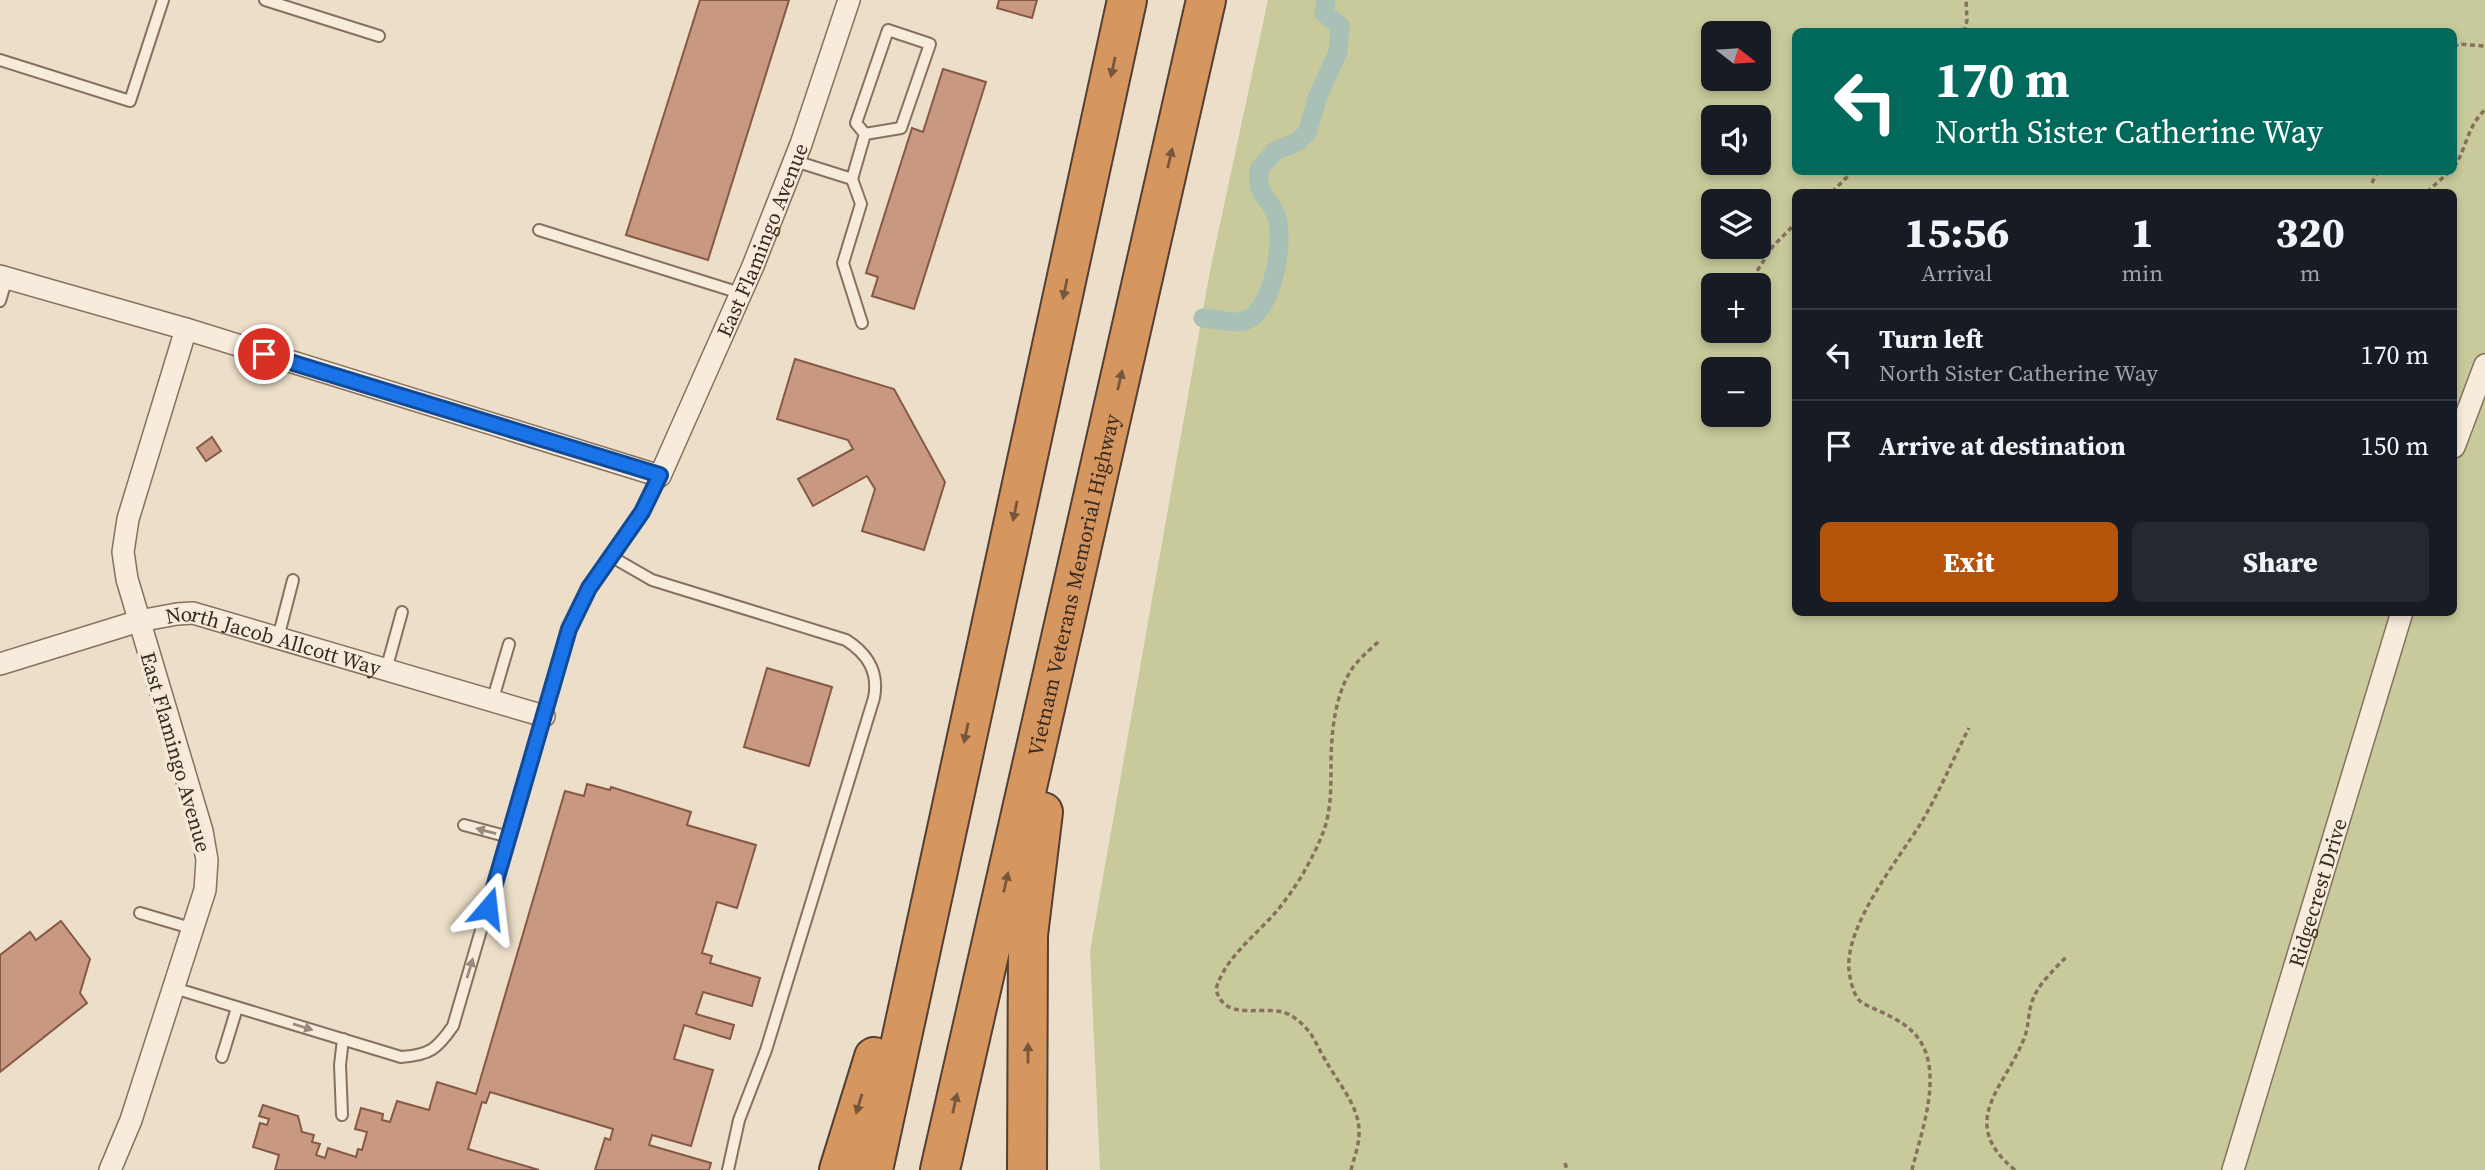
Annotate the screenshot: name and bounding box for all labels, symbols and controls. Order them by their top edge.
north arrow [1701,21,1771,91]
map controls [1701,21,1771,427]
text: 170 m [1935,46,2070,113]
one-way arrow [1108,56,1119,78]
icon: left [1820,56,1911,147]
button: sound [1701,105,1771,175]
text: North Sister Catherine Way [1935,110,2323,154]
street label: East Flamingo Avenue [709,139,815,341]
one-way arrow [1165,147,1176,169]
button: layers [1701,189,1771,259]
text: 15:56 [1904,203,2009,261]
text: 1 [2131,203,2154,261]
text: 320 [2275,203,2345,261]
text: Arrival [1921,257,1992,289]
text: min [2122,257,2163,289]
text: m [2300,257,2320,289]
button: + [1701,273,1771,343]
one-way arrow [1059,278,1070,300]
text: Turn left [1879,321,1983,357]
pin [234,324,294,384]
icon: arrive [245,335,283,373]
icon: left [1820,336,1858,374]
text: 170 m [2361,337,2429,373]
button: − [1701,357,1771,427]
text: North Sister Catherine Way [1879,357,2158,389]
one-way arrow [1115,369,1126,391]
street label: Vietnam Veterans Memorial Highway [1020,411,1126,759]
icon: arrive [1820,427,1858,465]
text: Arrive at destination [1879,428,2126,464]
text: 150 m [2361,428,2429,464]
one-way arrow [1010,500,1021,522]
button: Exit [1820,522,2118,602]
button: Share [2132,522,2429,602]
street label: North Jacob Allcott Way [163,599,385,682]
street label: East Flamingo Avenue [134,649,218,855]
one-way arrow [961,722,972,744]
street label: Ridgecrest Drive [2281,814,2353,970]
one-way arrow [475,825,497,836]
position arrow [451,871,525,945]
one-way arrow [1001,871,1012,893]
one-way arrow [465,957,475,978]
one-way arrow [293,1023,314,1033]
one-way arrow [1022,1042,1033,1064]
one-way arrow [950,1092,961,1114]
one-way arrow [854,1093,864,1114]

